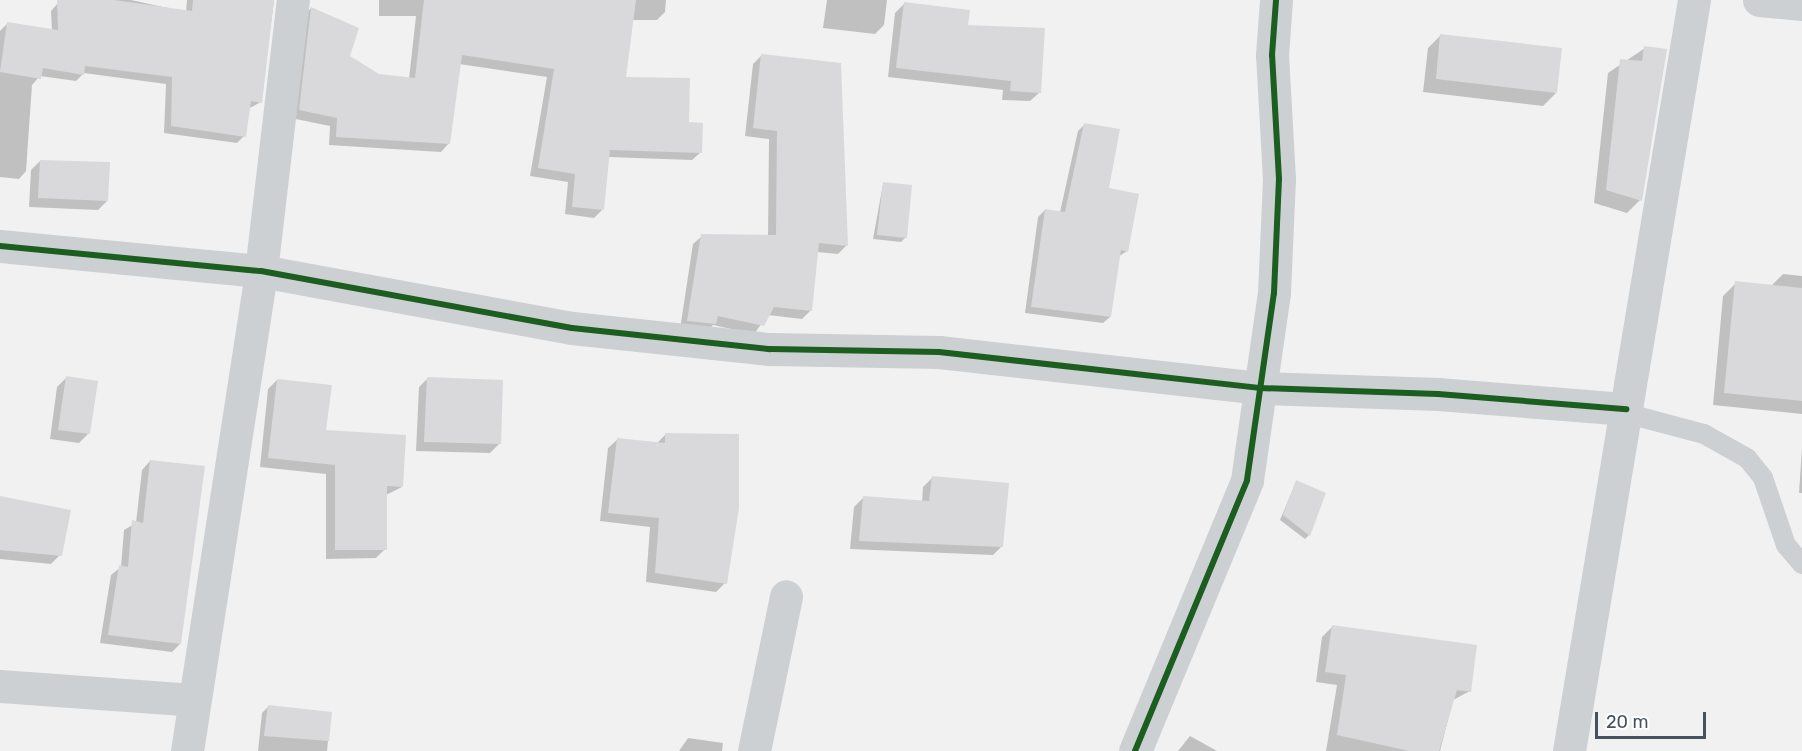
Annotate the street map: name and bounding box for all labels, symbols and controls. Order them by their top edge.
scale bar [1598,700,1709,738]
text: 20 m [1606,711,1648,733]

